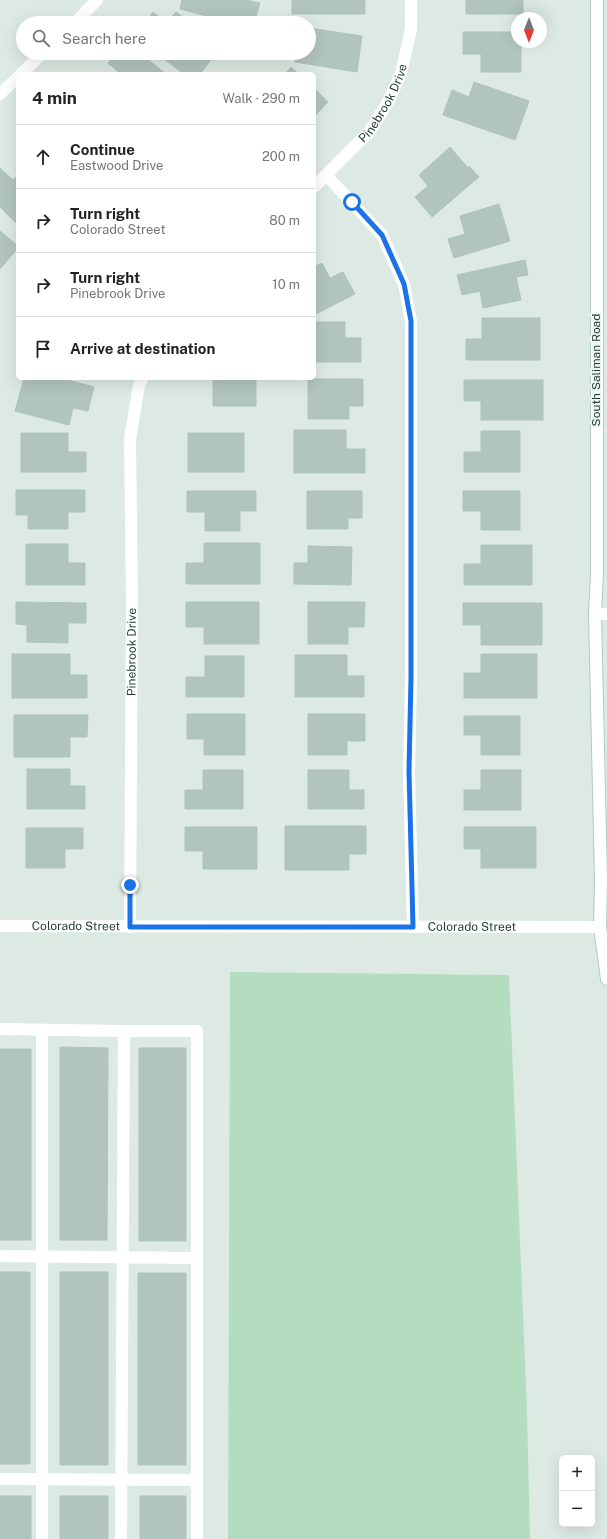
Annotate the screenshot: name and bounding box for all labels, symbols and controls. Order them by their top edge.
north arrow [511,12,547,48]
search box [16,16,316,60]
icon: search [30,27,52,49]
text: Search here [62,30,146,47]
street label: Pinebrook Drive [356,62,410,145]
text: 4 min [32,88,77,108]
text: Walk · 290 m [222,91,300,106]
text: Continue [70,141,135,158]
icon: ahead [32,146,54,168]
text: 200 m [262,149,300,164]
text: Eastwood Drive [70,158,163,173]
route start [343,193,361,211]
text: Turn right [70,205,140,222]
icon: right [32,210,54,232]
text: 80 m [269,213,300,228]
text: Colorado Street [70,222,165,237]
text: Turn right [70,269,140,286]
icon: right [32,274,54,296]
text: 10 m [272,277,300,292]
text: Pinebrook Drive [70,286,165,301]
street label: South Saliman Road [589,314,603,426]
icon: arrive [32,338,54,360]
text: Arrive at destination [70,340,215,357]
street label: Pinebrook Drive [124,608,139,696]
route end [121,876,139,894]
street label: Colorado Street [32,919,120,933]
street label: Colorado Street [428,920,516,934]
map controls [559,1455,595,1527]
button: + [559,1455,595,1491]
button: − [559,1491,595,1527]

